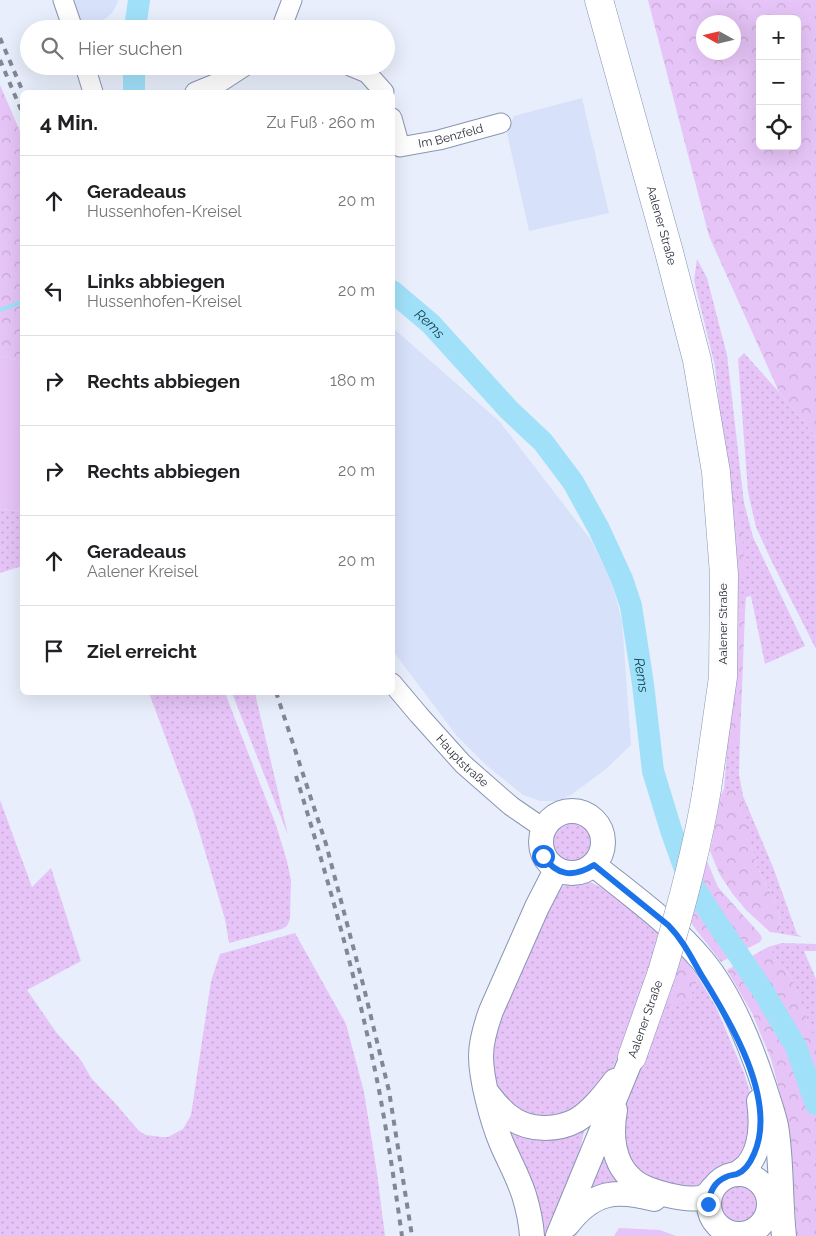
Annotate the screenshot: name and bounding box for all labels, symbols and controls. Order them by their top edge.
north arrow [696,15,741,60]
map controls [756,15,801,150]
button: + [756,15,801,60]
search box [20,20,395,75]
icon: search [38,34,66,62]
text: Hier suchen [78,37,183,59]
button: − [756,60,801,105]
button: locate [756,105,801,150]
text: 4 Min. [40,110,98,135]
text: Zu Fuß · 260 m [267,113,375,132]
street label: Im Benzfeld [417,121,485,151]
text: Geradeaus [87,180,186,202]
street label: Aalener Straße [644,184,679,267]
icon: ahead [40,187,68,215]
text: 20 m [338,191,375,210]
text: Hussenhofen-Kreisel [87,202,242,221]
text: Links abbiegen [87,270,225,292]
icon: left [40,277,68,305]
text: 20 m [338,281,375,300]
text: Hussenhofen-Kreisel [87,292,242,311]
water label: Rems [412,306,448,342]
icon: right [40,367,68,395]
text: Rechts abbiegen [87,370,240,392]
text: 180 m [330,371,375,390]
icon: right [40,457,68,485]
text: Rechts abbiegen [87,460,240,482]
text: 20 m [338,461,375,480]
text: Geradeaus [87,540,186,562]
icon: ahead [40,547,68,575]
text: 20 m [338,551,375,570]
text: Aalener Kreisel [87,562,198,581]
street label: Aalener Straße [716,583,730,665]
icon: arrive [40,637,68,665]
text: Ziel erreicht [87,640,197,662]
water label: Rems [631,657,652,694]
street label: Hauptstraße [433,732,491,790]
route start [532,845,555,868]
street label: Aalener Straße [625,978,665,1060]
route end [697,1193,720,1216]

